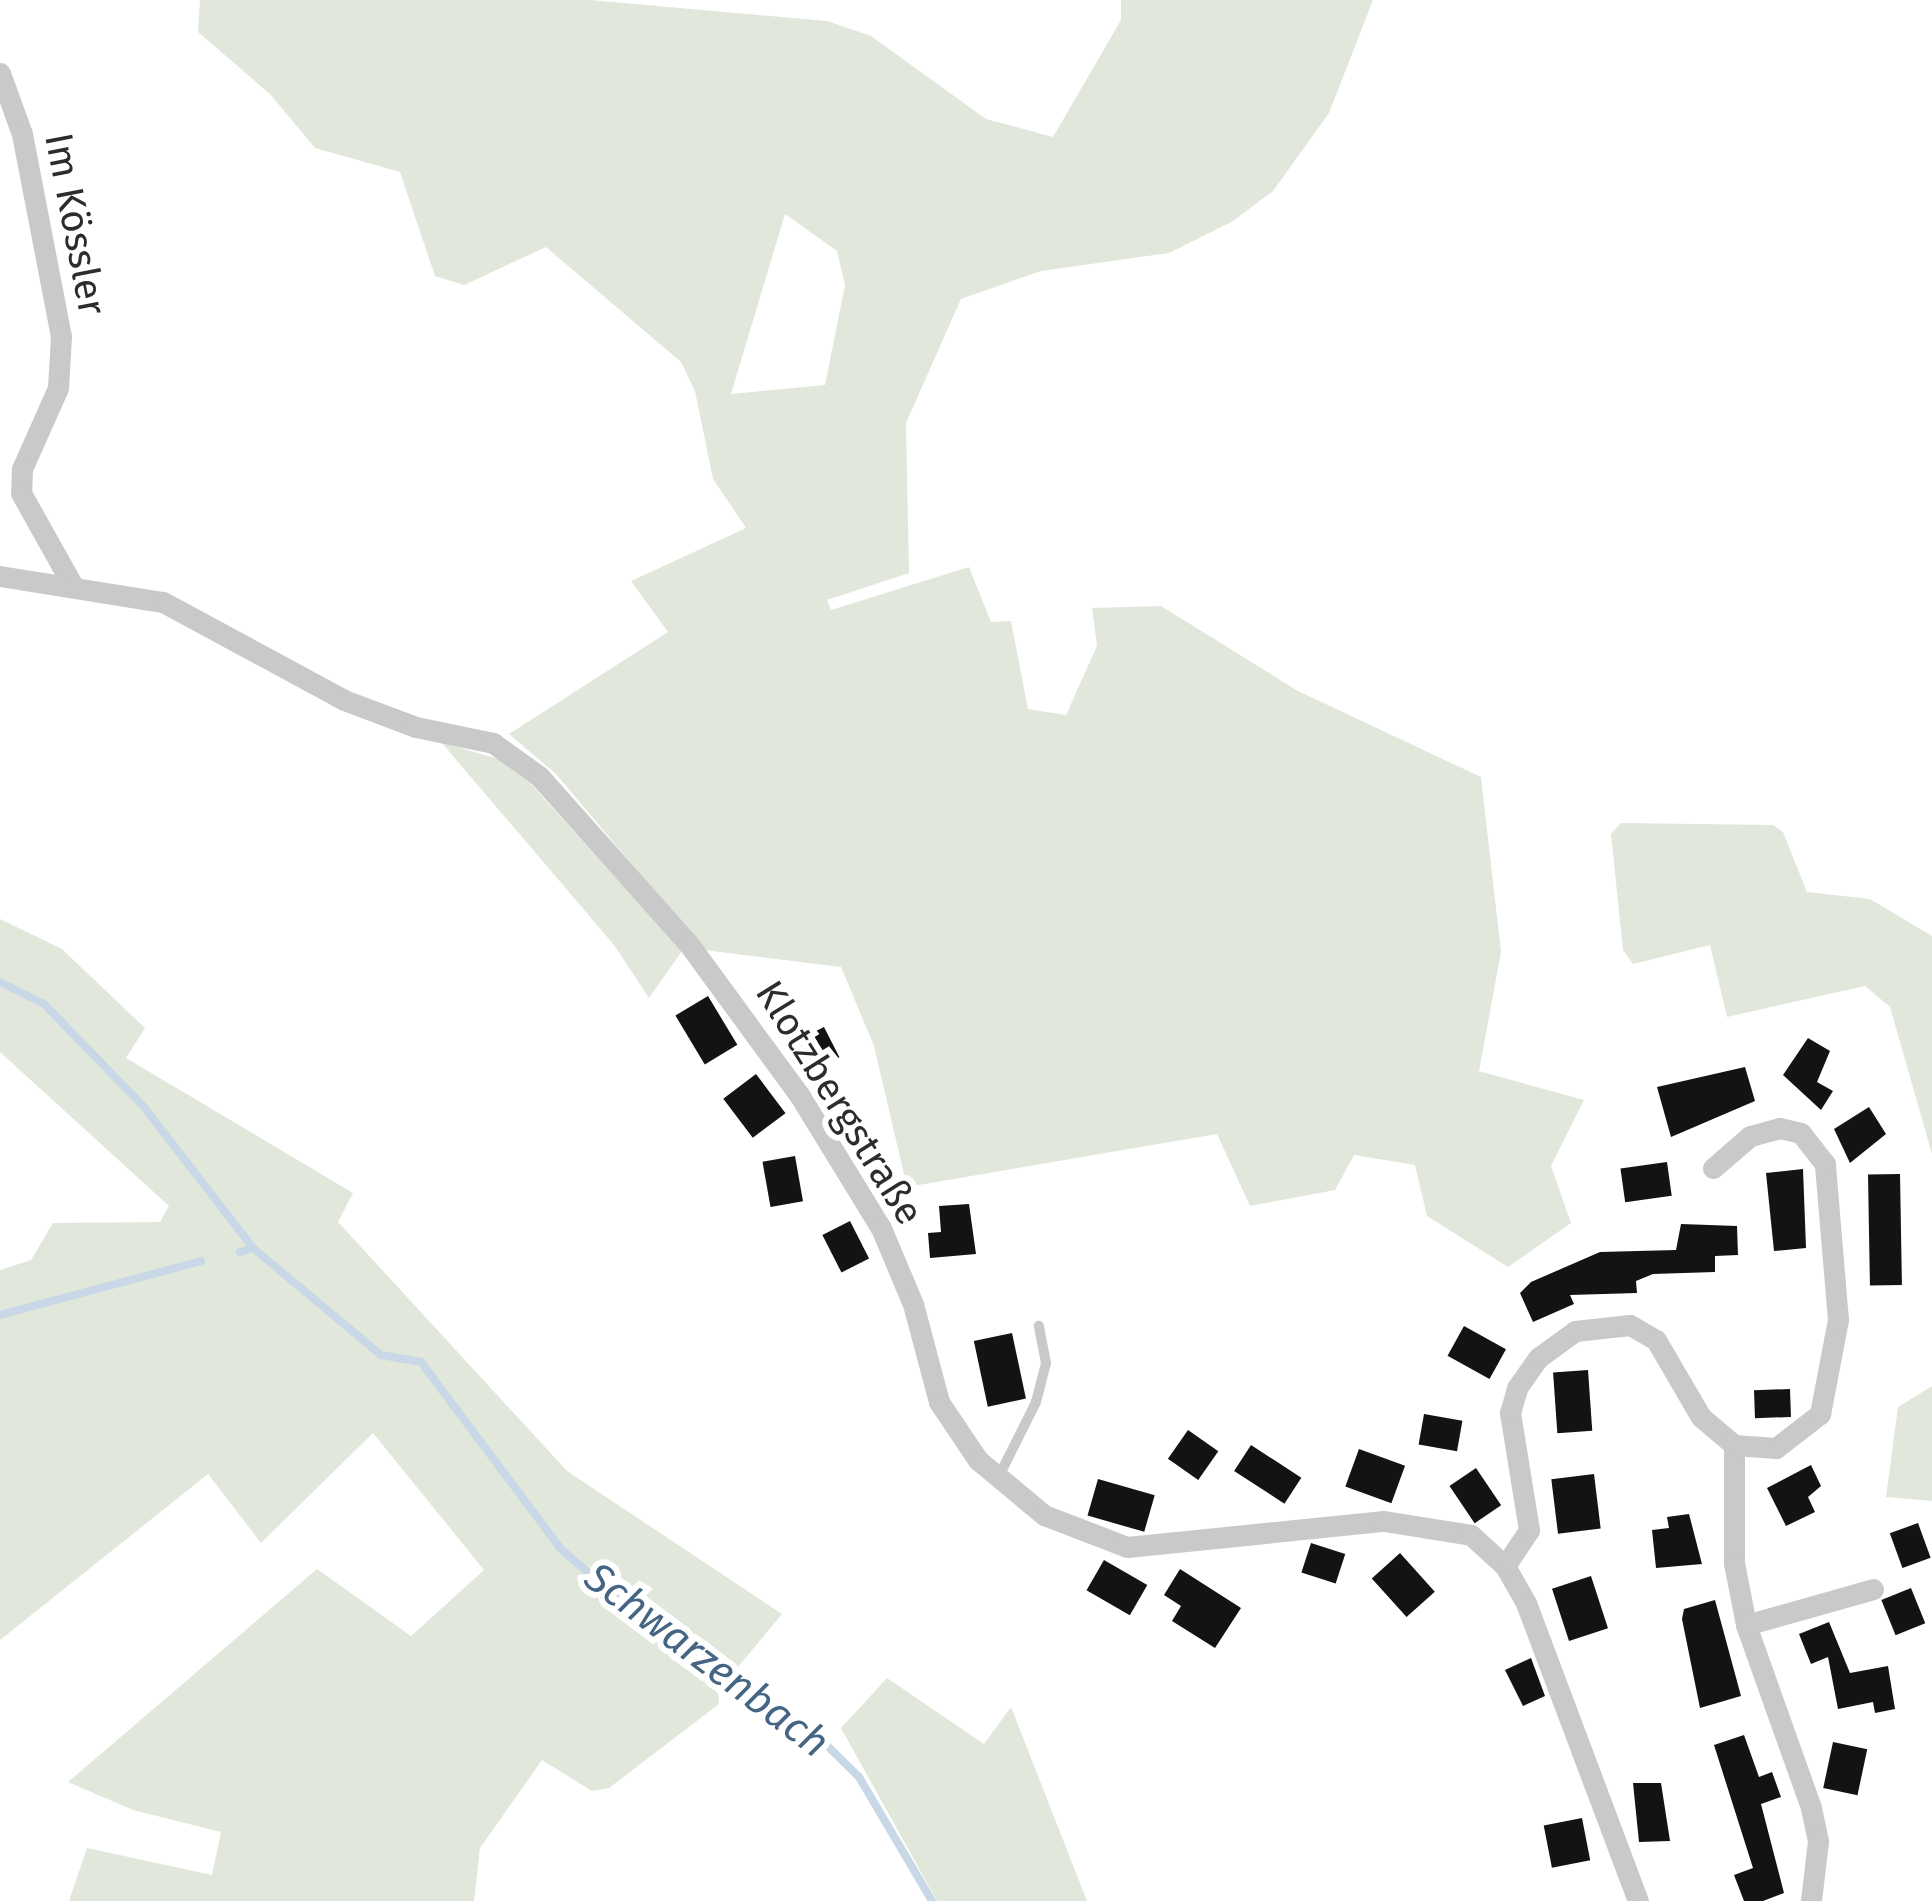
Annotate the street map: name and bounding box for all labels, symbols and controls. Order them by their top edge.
street label: Im Kössler [34,129,116,319]
street label: Klotzbergstraße [745,972,933,1234]
water label: Schwarzenbach [575,1552,839,1768]

